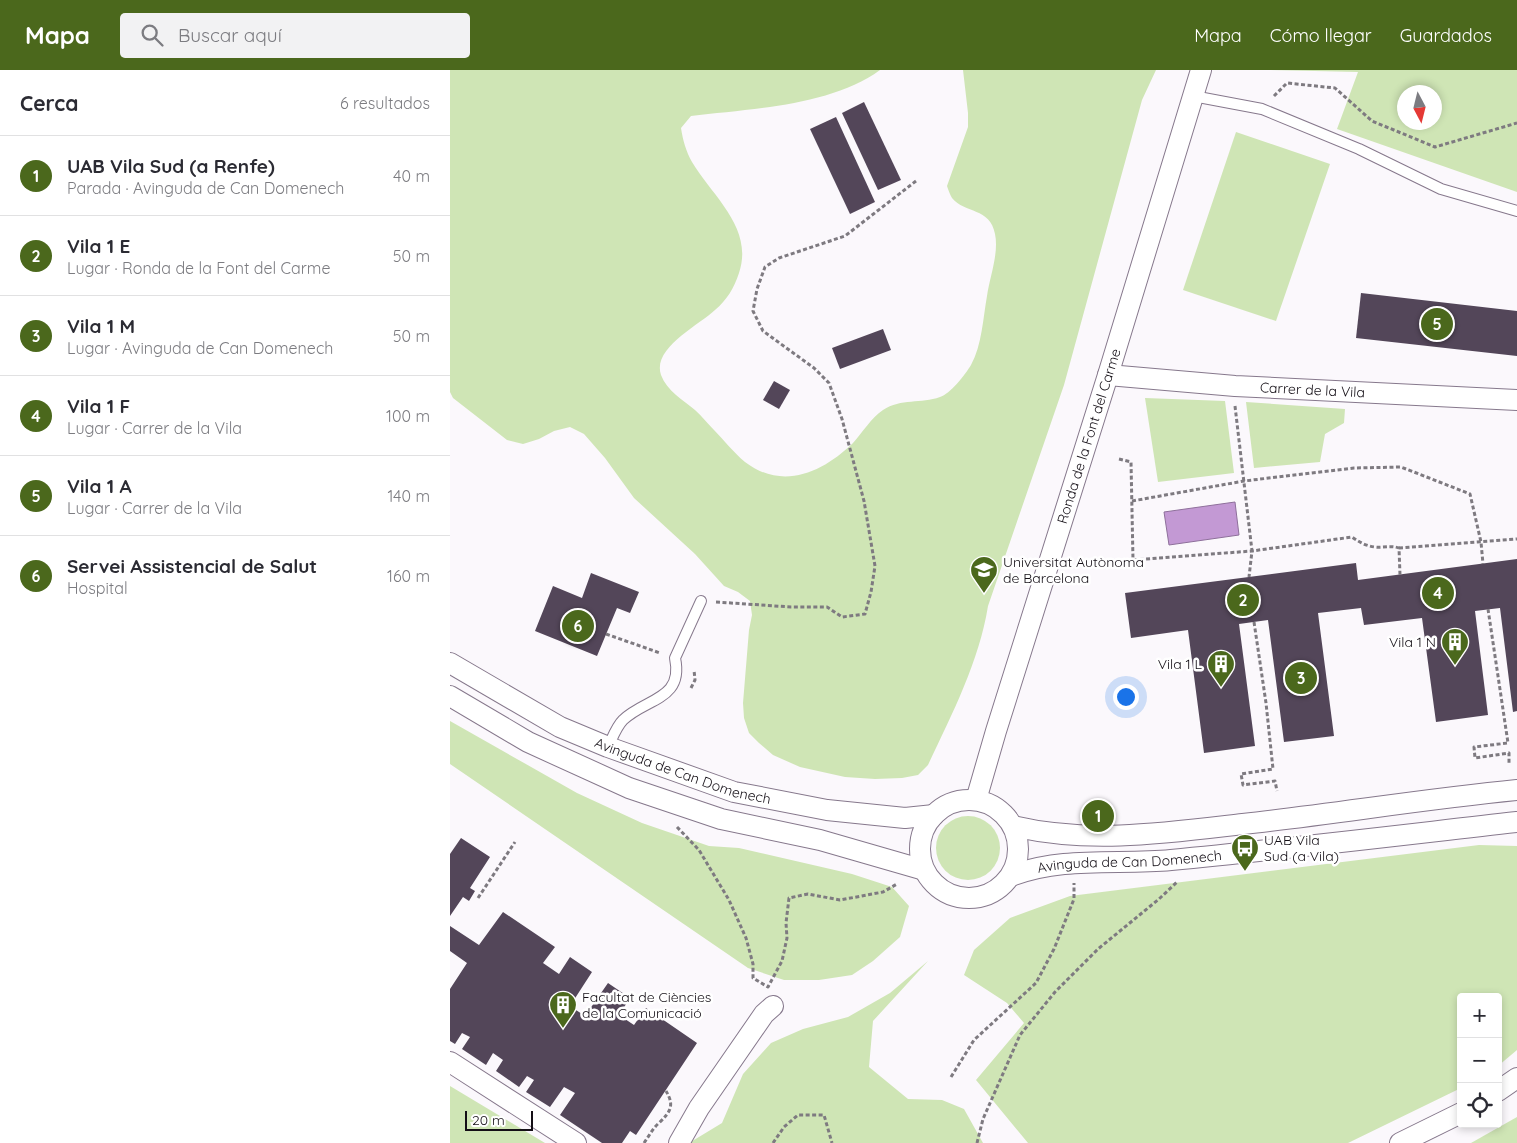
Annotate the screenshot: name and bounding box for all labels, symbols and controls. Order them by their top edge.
search box [120,13,470,58]
text: Mapa [25,20,90,50]
icon: search [138,21,166,49]
text: Buscar aquí [178,23,282,47]
text: Mapa [1194,24,1242,47]
text: Cómo llegar [1270,24,1372,47]
text: Guardados [1400,24,1492,47]
north arrow [1397,85,1442,130]
text: Cerca [20,90,78,116]
text: 6 resultados [340,93,430,113]
text: UAB Vila Sud (a Renfe) [67,154,275,178]
text: 1 [33,166,39,186]
text: 40 m [393,166,430,186]
text: Parada · Avinguda de Can Domenech [67,178,344,198]
text: Vila 1 E [67,234,130,258]
text: 2 [31,246,41,266]
text: 50 m [393,246,430,266]
text: Lugar · Ronda de la Font del Carme [67,258,330,278]
pin: 5 [1421,305,1453,343]
text: Vila 1 M [67,314,135,338]
text: 3 [32,326,40,346]
text: 50 m [393,326,430,346]
text: Lugar · Avinguda de Can Domenech [67,338,333,358]
street label: Ronda de la Font del Carme [1053,346,1125,526]
street label: Carrer de la Vila [1260,378,1365,401]
text: Vila 1 F [67,394,130,418]
text: 4 [31,406,41,426]
text: 100 m [386,406,430,426]
text: Lugar · Carrer de la Vila [67,418,242,438]
text: Vila 1 A [67,474,132,498]
text: 5 [31,486,41,506]
text: 140 m [387,486,430,506]
text: Lugar · Carrer de la Vila [67,498,242,518]
place label: Universitat Autònoma de Barcelona [1003,553,1144,587]
text: Servei Assistencial de Salut [67,554,317,578]
school or university icon: Universitat Autònoma de Barcelona [969,555,999,594]
text: 6 [32,566,40,586]
text: 160 m [387,566,430,586]
pin: 4 [1422,574,1454,612]
text: Hospital [67,578,128,598]
pin: 2 [1227,581,1259,619]
pin: 6 [562,607,594,645]
building icon: Vila 1 N [1440,627,1470,666]
place label: Vila 1 N [1389,633,1436,651]
building icon: Vila 1 L [1206,649,1236,688]
place label: Vila 1 L [1158,655,1203,673]
pin: 3 [1285,659,1317,697]
your location [1113,684,1139,710]
street label: Avinguda de Can Domenech [592,733,772,808]
pin: 1 [1082,797,1114,835]
place label: UAB Vila Sud (a Vila) [1264,831,1339,865]
bus stop icon: UAB Vila Sud (a Vila) [1230,833,1260,872]
street label: Avinguda de Can Domenech [1036,846,1223,877]
place label: Facultat de Ciències de la Comunicació [582,988,711,1022]
building icon: Facultat de Ciències de la Comunicació [548,990,578,1029]
map controls [1457,993,1502,1128]
button: + [1457,993,1502,1038]
button: − [1457,1038,1502,1083]
button: locate [1457,1083,1502,1128]
scale bar [465,1108,532,1131]
text: 20 m [472,1111,505,1129]

